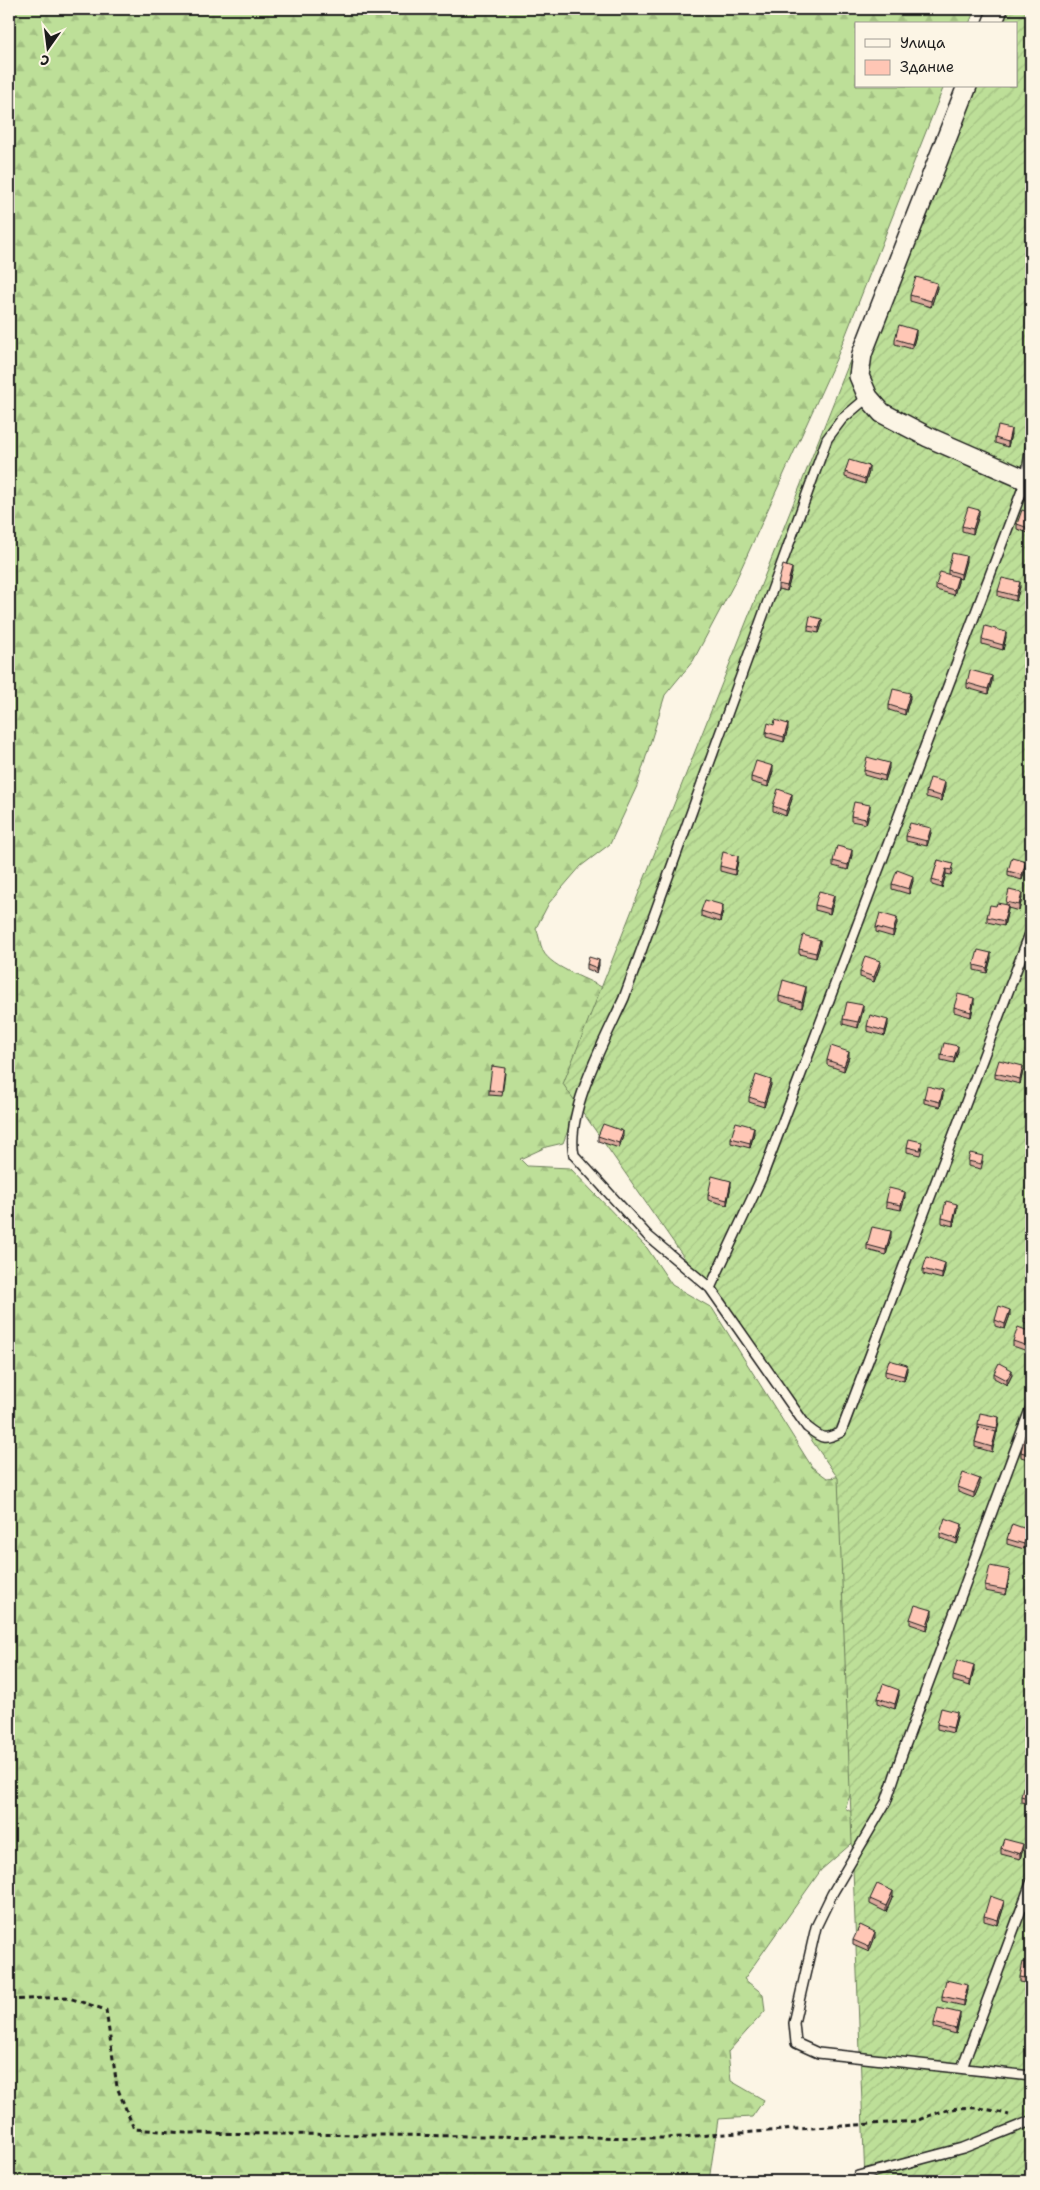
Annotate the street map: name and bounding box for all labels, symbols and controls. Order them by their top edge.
north arrow [22,22,72,72]
legend [855,22,1018,88]
text: Улица [900,33,946,53]
text: С [39,51,51,70]
text: Здание [900,57,954,77]

